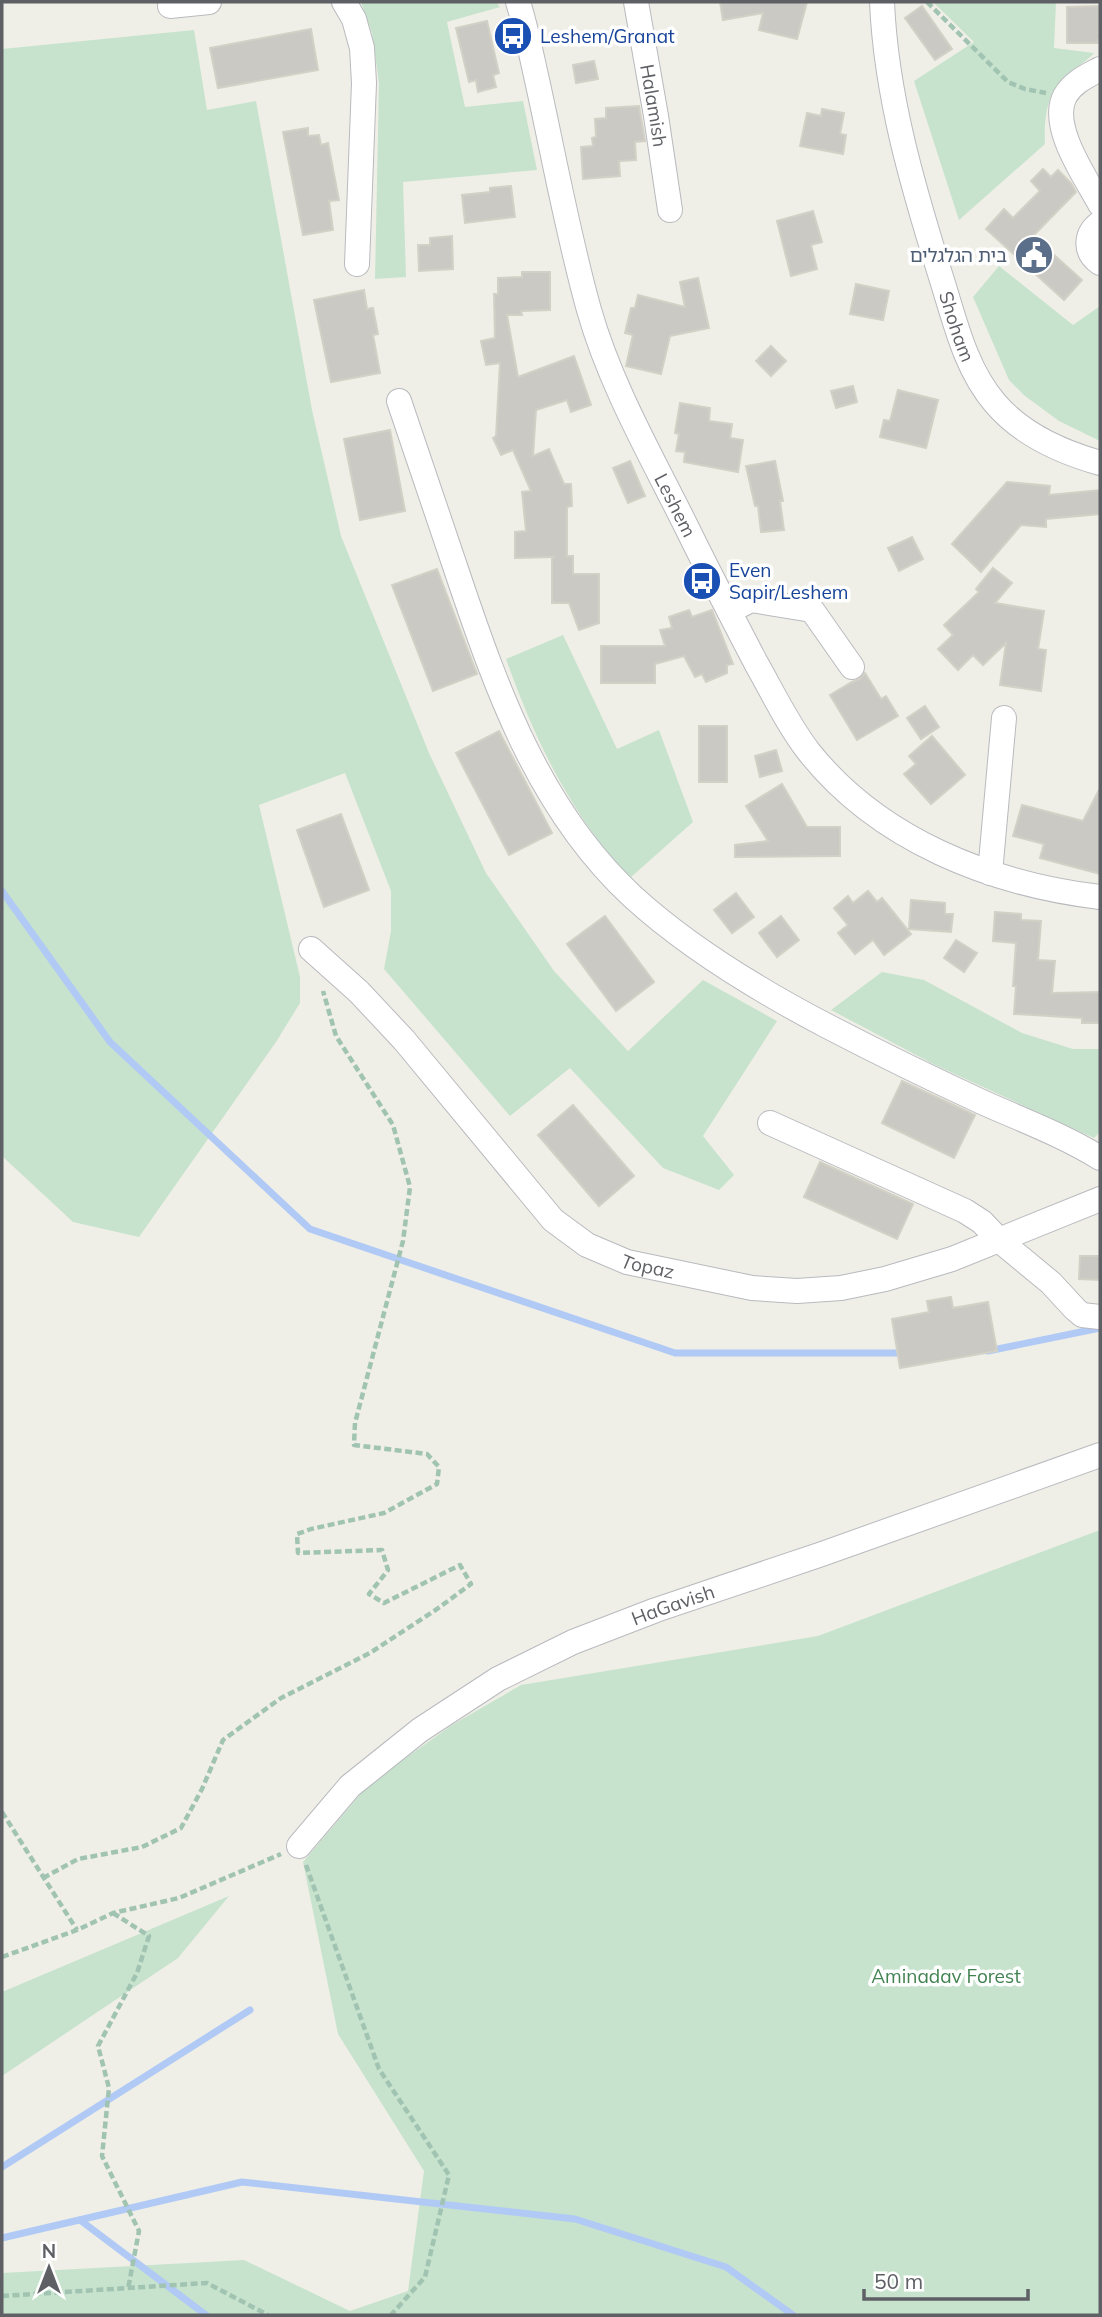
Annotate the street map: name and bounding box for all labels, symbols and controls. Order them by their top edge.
bus stop icon: Leshem/Granat [492,15,534,57]
place label: Leshem/Granat [540,24,675,48]
street label: Halamish [635,62,672,149]
public building icon: בית הגלגלים [1013,234,1055,276]
place label: בית הגלגלים [910,243,1007,267]
street label: Shoham [934,288,980,365]
street label: Leshem [649,469,702,541]
place label: Even Sapir/Leshem [729,558,848,604]
bus stop icon: Even Sapir/Leshem [681,560,723,602]
street label: Topaz [617,1249,677,1284]
street label: HaGavish [628,1579,718,1630]
park label: Aminadav Forest [871,1964,1021,1988]
north arrow [14,2233,84,2303]
text: N [42,2239,56,2263]
scale bar [864,2258,1028,2302]
text: 50 m [874,2268,923,2294]

